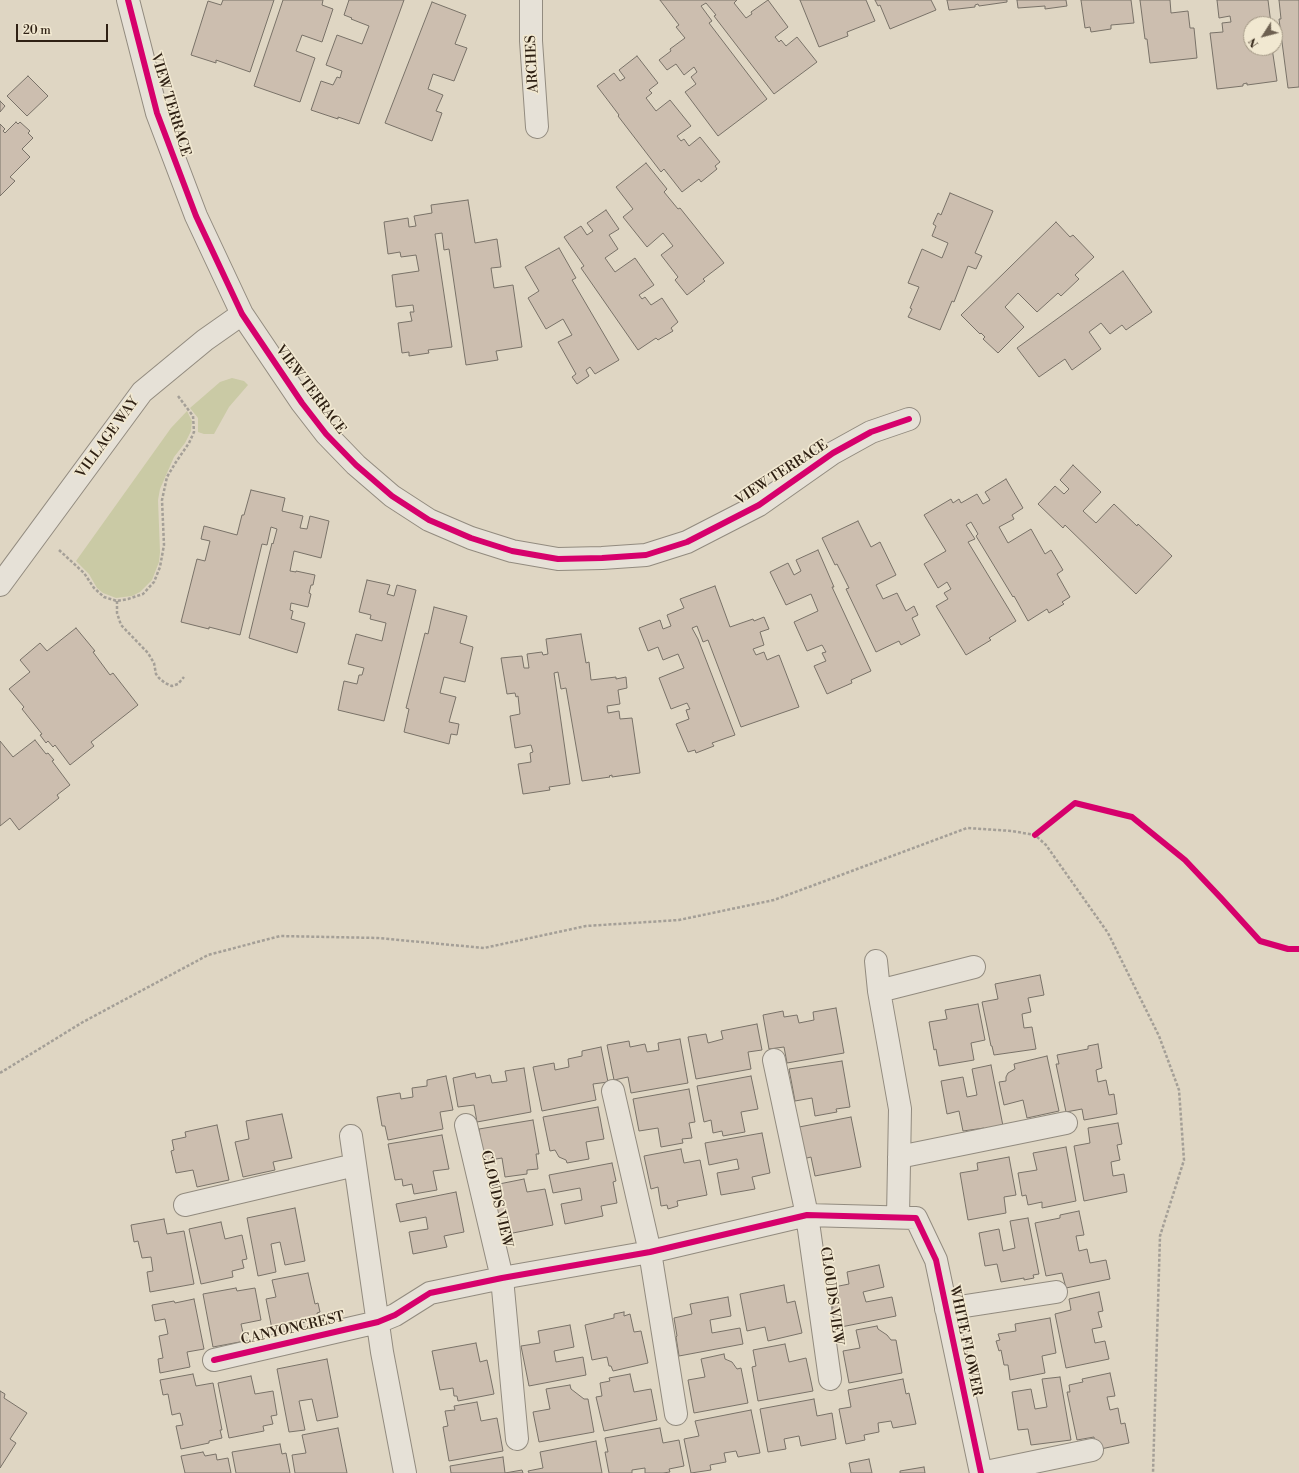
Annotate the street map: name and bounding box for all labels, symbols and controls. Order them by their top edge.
scale bar [18,16,110,42]
north arrow [1243,16,1283,56]
text: 20 m [23,23,51,38]
street label: ARCHES [523,35,543,93]
text: N [1246,35,1262,50]
street label: VIEW TERRACE [146,51,194,159]
street label: VIEW TERRACE [271,342,349,438]
street label: VILLAGE WAY [73,394,143,482]
street label: VIEW TERRACE [733,437,831,509]
street label: CLOUDS VIEW [477,1149,515,1249]
street label: CLOUDS VIEW [816,1246,846,1346]
street label: WHITE FLOWER [945,1284,985,1398]
street label: CANYONCREST [239,1309,347,1349]

